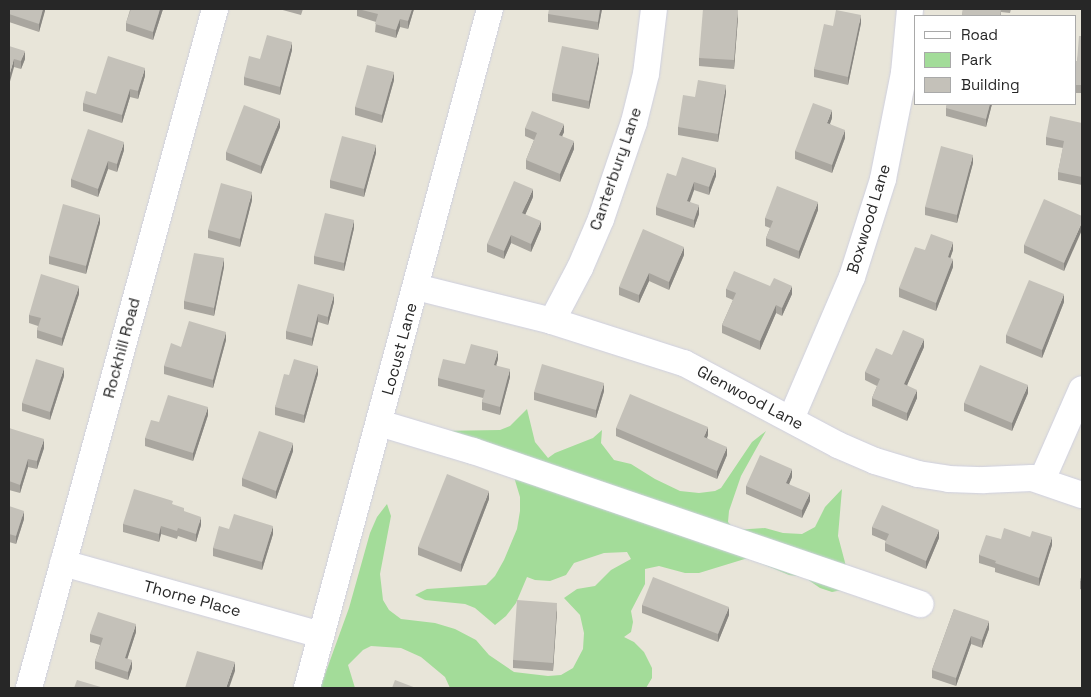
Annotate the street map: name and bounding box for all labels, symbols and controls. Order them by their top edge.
legend [914,15,1076,105]
text: Road [961,25,998,44]
text: Park [961,50,992,69]
text: Building [961,75,1020,94]
street label: Canterbury Lane [586,105,646,233]
street label: Boxwood Lane [843,162,895,276]
street label: Rockhill Road [99,296,145,400]
street label: Locust Lane [378,301,422,397]
street label: Glenwood Lane [694,362,806,434]
street label: Thorne Place [141,577,243,621]

